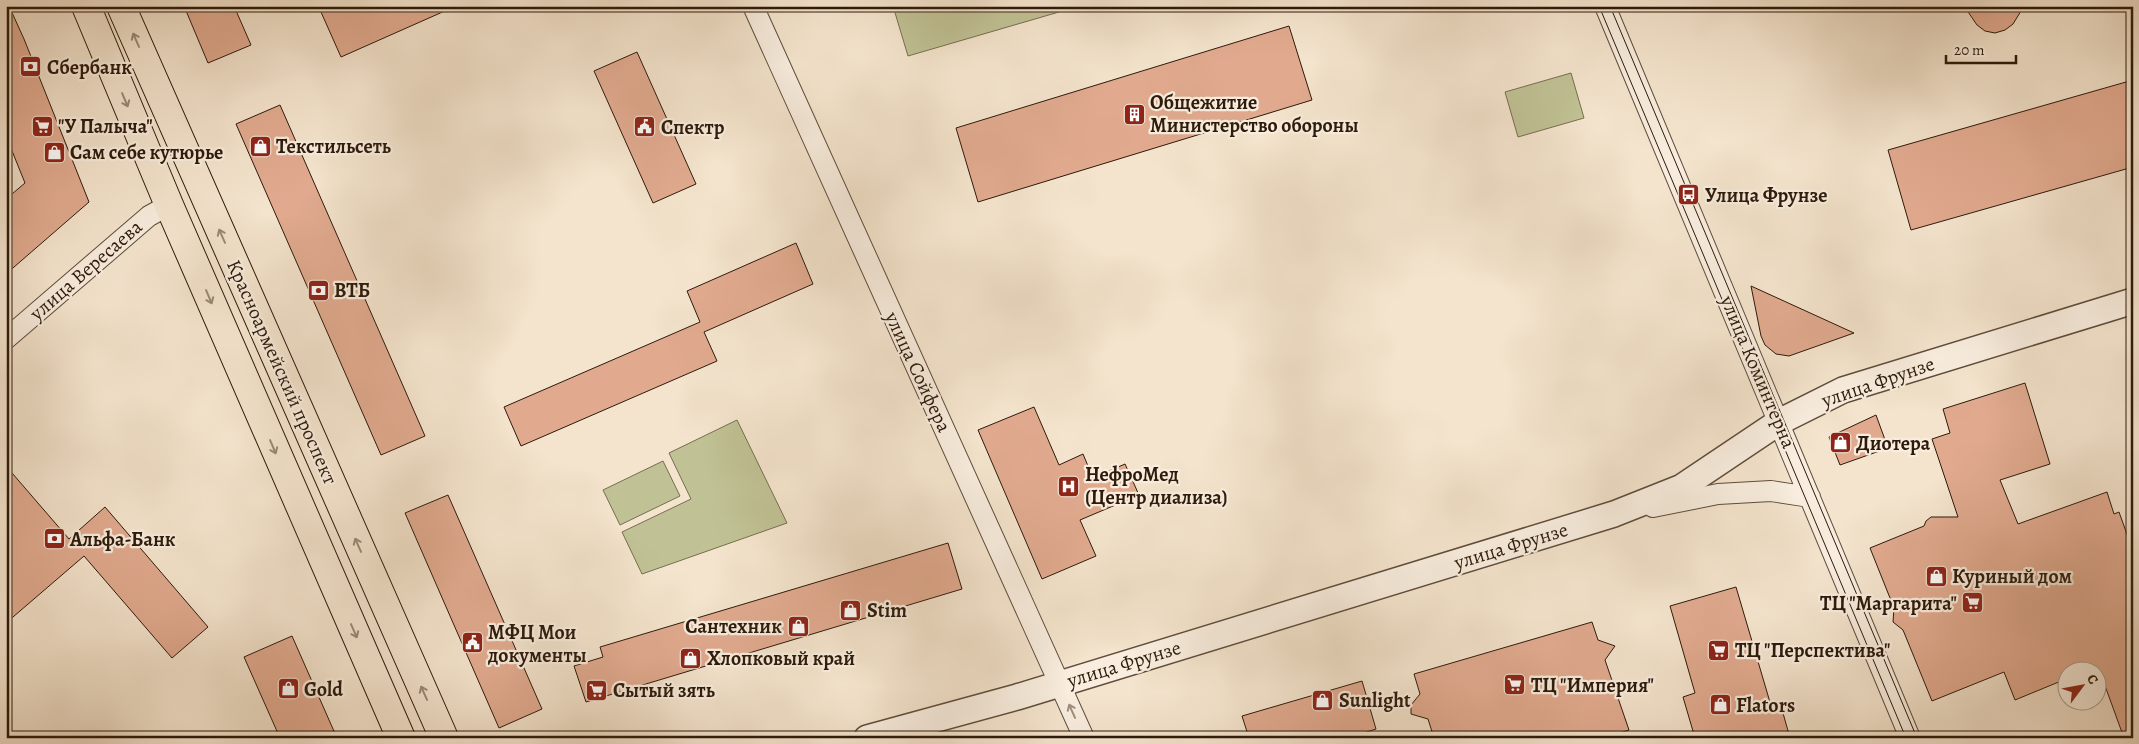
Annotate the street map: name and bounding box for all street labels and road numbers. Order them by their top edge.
street label: улица Вересаева [23,213,149,327]
street label: Красноармейский проспект [220,255,344,489]
street label: улица Коминтерна [1713,291,1803,453]
street label: улица Сойфера [878,306,958,437]
street label: улица Фрунзе [1817,350,1938,414]
street label: улица Фрунзе [1450,516,1571,576]
street label: улица Фрунзе [1063,634,1184,694]

